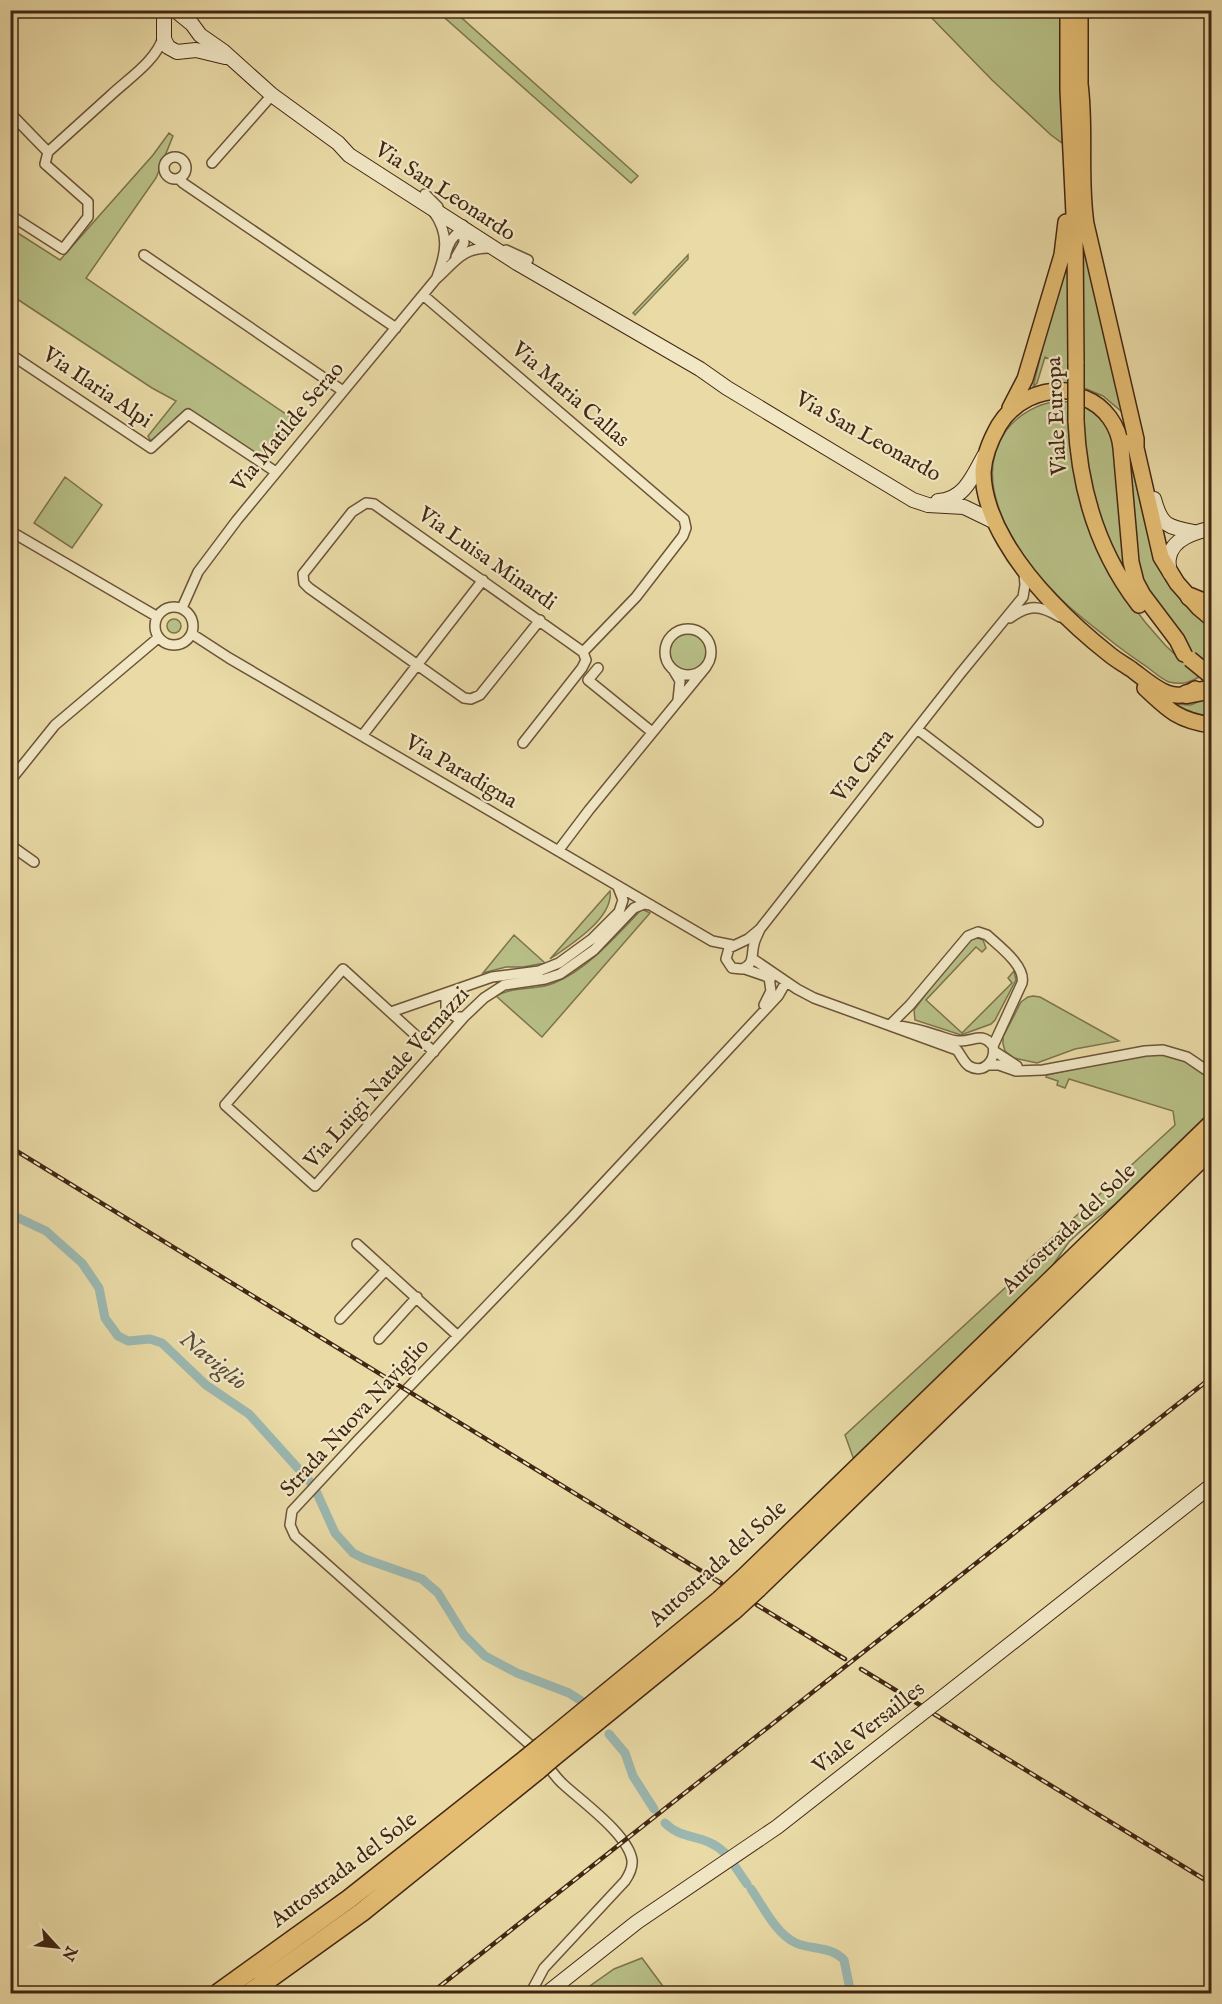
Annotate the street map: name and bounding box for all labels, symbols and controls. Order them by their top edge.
street label: Via San Leonardo [368,135,521,248]
street label: Via Maria Callas [504,335,635,454]
street label: Via Ilaria Alpi [36,340,157,435]
street label: Via Matilde Serao [225,356,351,499]
street label: Viale Europa [1040,356,1074,477]
street label: Via San Leonardo [789,385,946,489]
street label: Via Luisa Minardi [411,500,562,617]
street label: Via Carra [825,723,901,809]
street label: Via Paradigna [399,728,523,816]
street label: Via Luigi Natale Vernazzi [297,981,476,1175]
street label: Autostrada del Sole [995,1158,1142,1301]
water label: Naviglio [173,1324,253,1398]
street label: Strada Nuova Naviglio [274,1333,436,1503]
street label: Autostrada del Sole [642,1495,793,1634]
street label: Viale Versailles [806,1675,931,1781]
street label: Autostrada del Sole [264,1806,423,1935]
north arrow [27,1917,87,1977]
text: N [56,1941,81,1964]

